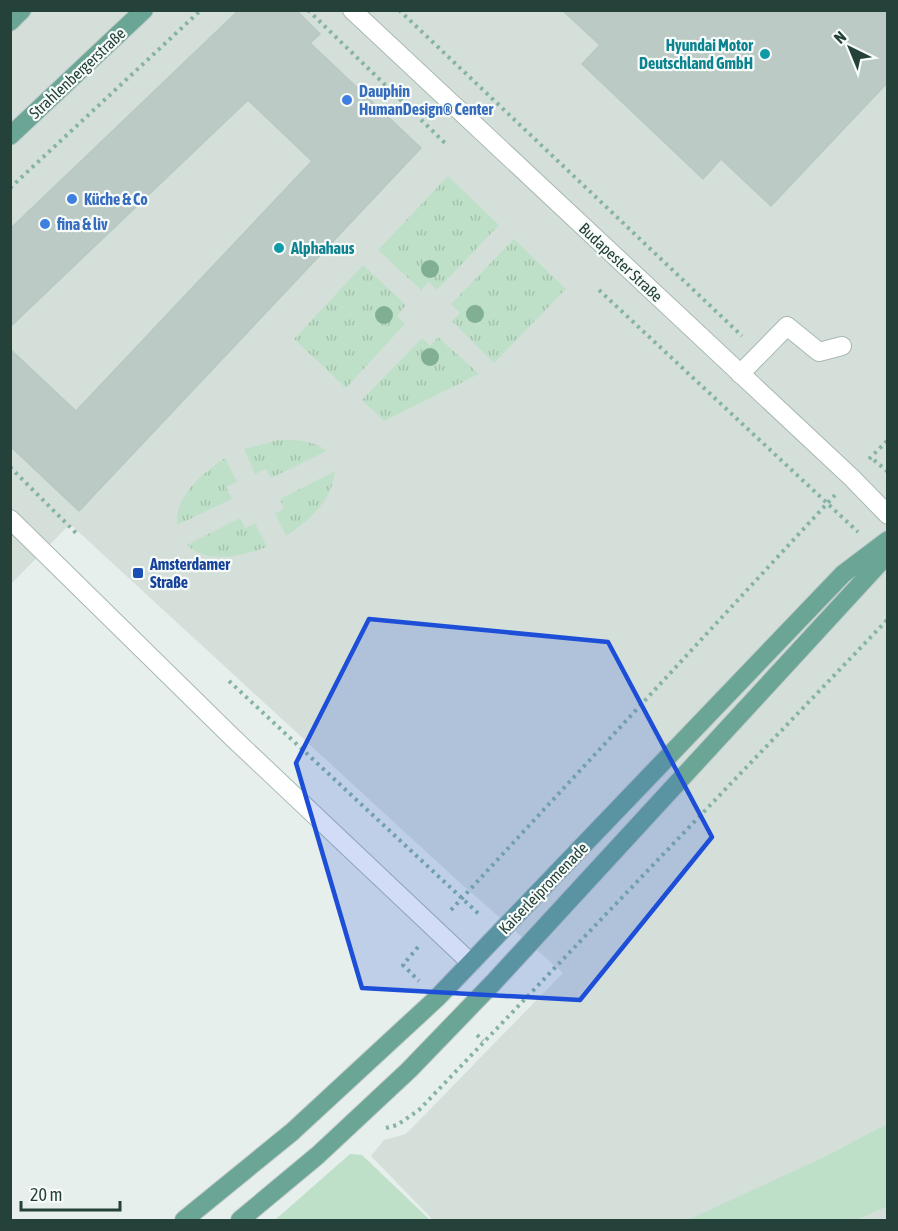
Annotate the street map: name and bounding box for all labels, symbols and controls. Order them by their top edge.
north arrow [820,18,880,78]
street label: Strahlenbergerstraße [25,24,129,123]
text: N [830,27,849,47]
place label: Hyundai Motor Deutschland GmbH [639,36,753,72]
marker: Hyundai Motor Deutschland GmbH [758,47,772,61]
place label: Dauphin HumanDesign® Center [359,82,494,118]
marker: Dauphin HumanDesign® Center [340,93,354,107]
place label: Küche & Co [84,190,148,208]
marker: Küche & Co [65,192,79,206]
place label: fina & liv [56,215,108,233]
marker: fina & liv [38,217,52,231]
street label: Budapester Straße [575,219,666,306]
place label: Alphahaus [290,239,355,257]
marker: Alphahaus [272,241,286,255]
place label: Amsterdamer Straße [149,555,230,591]
marker: Amsterdamer Straße [131,566,145,580]
street label: Kaiserleipromenade [495,839,592,938]
scale bar [21,1174,120,1212]
text: 20 m [30,1184,62,1205]

